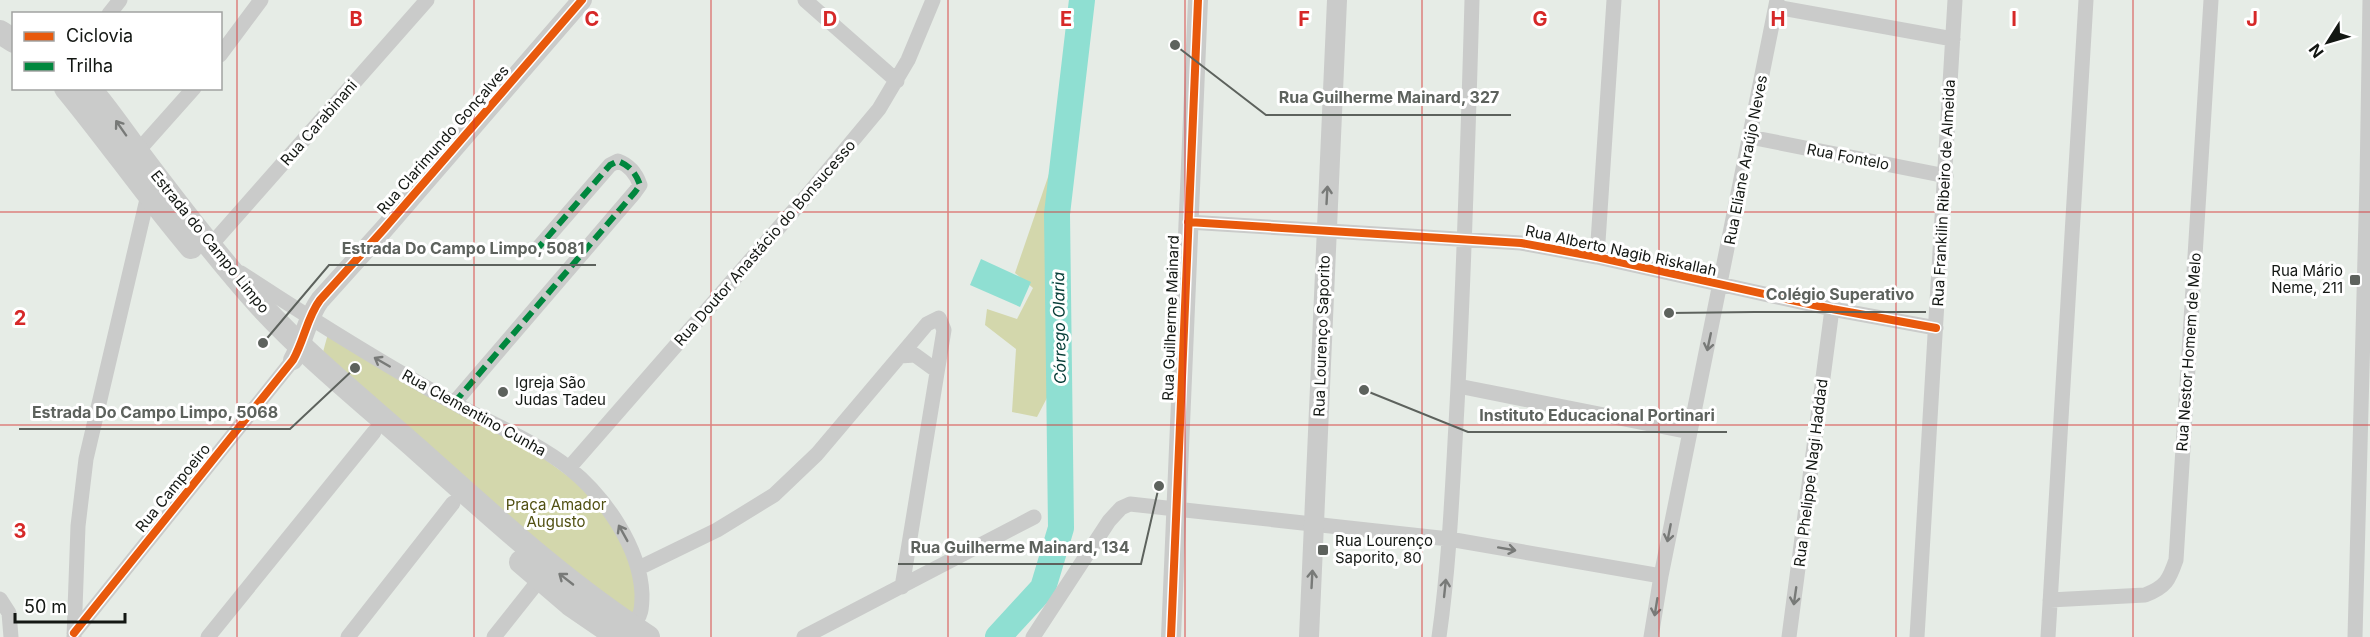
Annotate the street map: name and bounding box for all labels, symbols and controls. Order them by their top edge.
text: B [349,7,363,31]
text: C [585,7,599,31]
text: D [823,7,837,31]
text: E [1060,7,1072,31]
text: F [1298,7,1310,31]
text: G [1532,7,1548,31]
text: H [1771,7,1785,31]
text: I [2011,7,2017,31]
text: J [2246,7,2258,31]
legend [12,12,222,90]
north arrow [2298,12,2358,72]
text: Ciclovia [66,25,133,46]
text: N [2304,40,2328,62]
text: Trilha [66,55,113,76]
street label: Rua Clarimundo Gonçalves [373,61,513,218]
street label: Rua Eliane Araújo Neves [1720,73,1771,246]
street label: Rua Carabinani [276,76,361,169]
street label: Rua Frankilin Ribeiro de Almeida [1928,79,1959,307]
callout: Rua Guilherme Mainard, 327 [1266,81,1511,115]
text: Rua Guilherme Mainard, 327 [1279,87,1499,107]
one-way arrow [115,121,127,137]
street label: Rua Doutor Anastácio do Bonsucesso [670,136,859,350]
street label: Rua Fontelo [1805,139,1891,174]
street label: Estrada do Campo Limpo [147,166,274,317]
one-way arrow [1322,185,1333,205]
street label: Rua Alberto Nagib Riskallah [1524,221,1719,280]
callout: Estrada Do Campo Limpo, 5081 [329,231,596,265]
street label: Rua Guilherme Mainard [1158,235,1183,401]
text: Estrada Do Campo Limpo, 5081 [342,238,584,258]
street label: Rua Nestor Homem de Melo [2172,252,2205,452]
street label: Rua Lourenço Saporito [1309,255,1334,417]
place label: Rua Mário Neme, 211 [2271,261,2343,297]
water label: Córrego Olaria [1048,271,1070,384]
marker: Rua Mário Neme, 211 [2348,273,2362,287]
callout: Colégio Superativo [1754,278,1926,312]
text: Colégio Superativo [1766,284,1914,304]
text: 2 [14,306,26,330]
one-way arrow [1703,332,1714,352]
one-way arrow [374,356,391,368]
street label: Rua Clementino Cunha [399,365,550,460]
place label: Igreja São Judas Tadeu [515,373,606,409]
street label: Rua Phelippe Nagi Haddad [1790,378,1831,568]
marker: Igreja São Judas Tadeu [496,385,510,399]
callout: Estrada Do Campo Limpo, 5068 [19,395,290,429]
callout: Instituto Educacional Portinari [1468,398,1727,432]
text: Estrada Do Campo Limpo, 5068 [32,402,278,422]
text: Instituto Educacional Portinari [1479,405,1715,425]
street label: Rua Campoeiro [131,439,214,536]
park label: Praça Amador Augusto [506,495,607,531]
text: 3 [14,519,26,543]
one-way arrow [1663,524,1675,543]
one-way arrow [617,525,629,542]
callout: Rua Guilherme Mainard, 134 [898,530,1141,564]
place label: Rua Lourenço Saporito, 80 [1335,531,1433,567]
text: Rua Guilherme Mainard, 134 [911,537,1130,557]
marker: Rua Lourenço Saporito, 80 [1316,543,1330,557]
one-way arrow [1497,544,1516,555]
one-way arrow [1307,569,1318,589]
one-way arrow [559,572,575,585]
one-way arrow [1440,579,1451,598]
scale bar [15,586,124,624]
one-way arrow [1789,586,1800,605]
text: 50 m [24,596,67,617]
one-way arrow [1650,596,1661,616]

